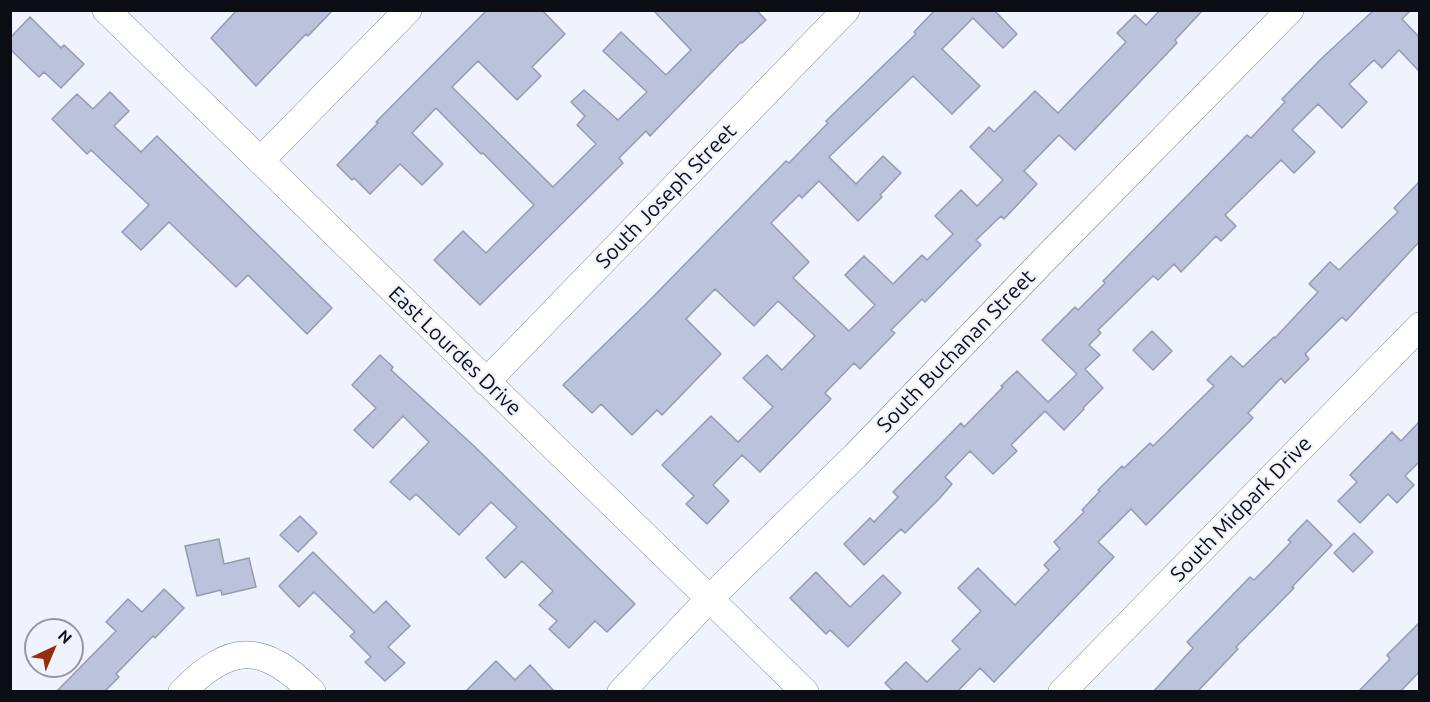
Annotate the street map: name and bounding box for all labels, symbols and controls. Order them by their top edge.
street label: South Joseph Street [590,118,742,274]
street label: South Buchanan Street [872,264,1040,438]
street label: East Lourdes Drive [383,281,527,421]
street label: South Midpark Drive [1165,431,1317,587]
north arrow [24,618,84,678]
text: N [55,626,76,647]

